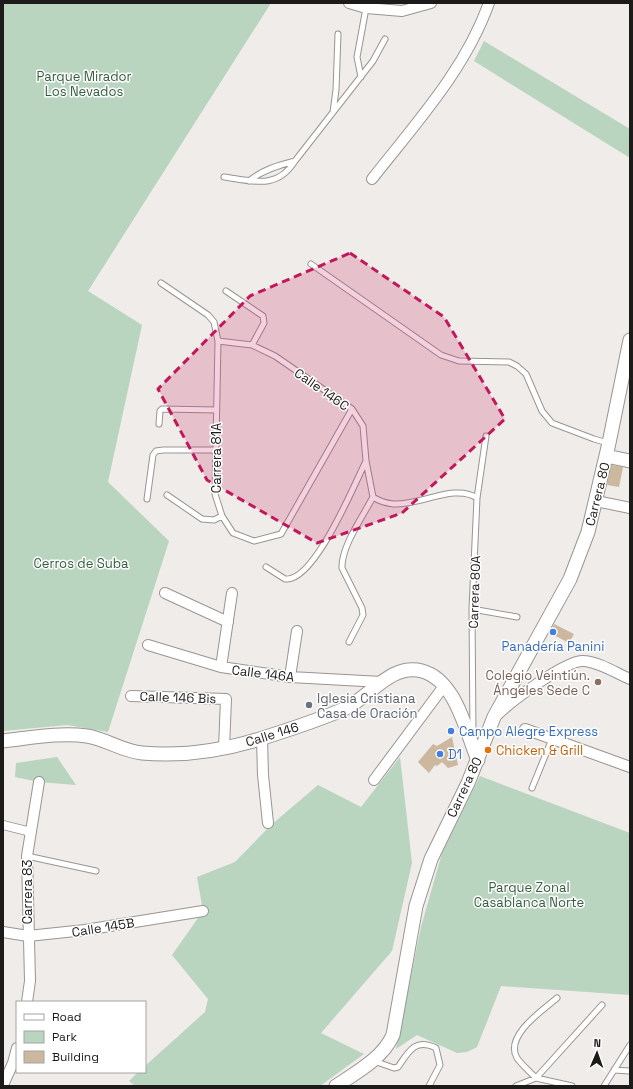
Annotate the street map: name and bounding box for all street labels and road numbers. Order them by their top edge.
street label: Calle 146C [291,364,352,414]
street label: Carrera 81A [208,423,225,493]
street label: Carrera 80 [581,461,614,528]
street label: Carrera 80A [465,555,484,629]
street label: Calle 146A [231,661,295,686]
street label: Calle 146 Bis [139,688,217,707]
street label: Calle 146 [243,718,301,751]
street label: Carrera 80 [443,754,486,820]
street label: Carrera 83 [19,860,36,924]
street label: Calle 145B [71,914,136,941]

